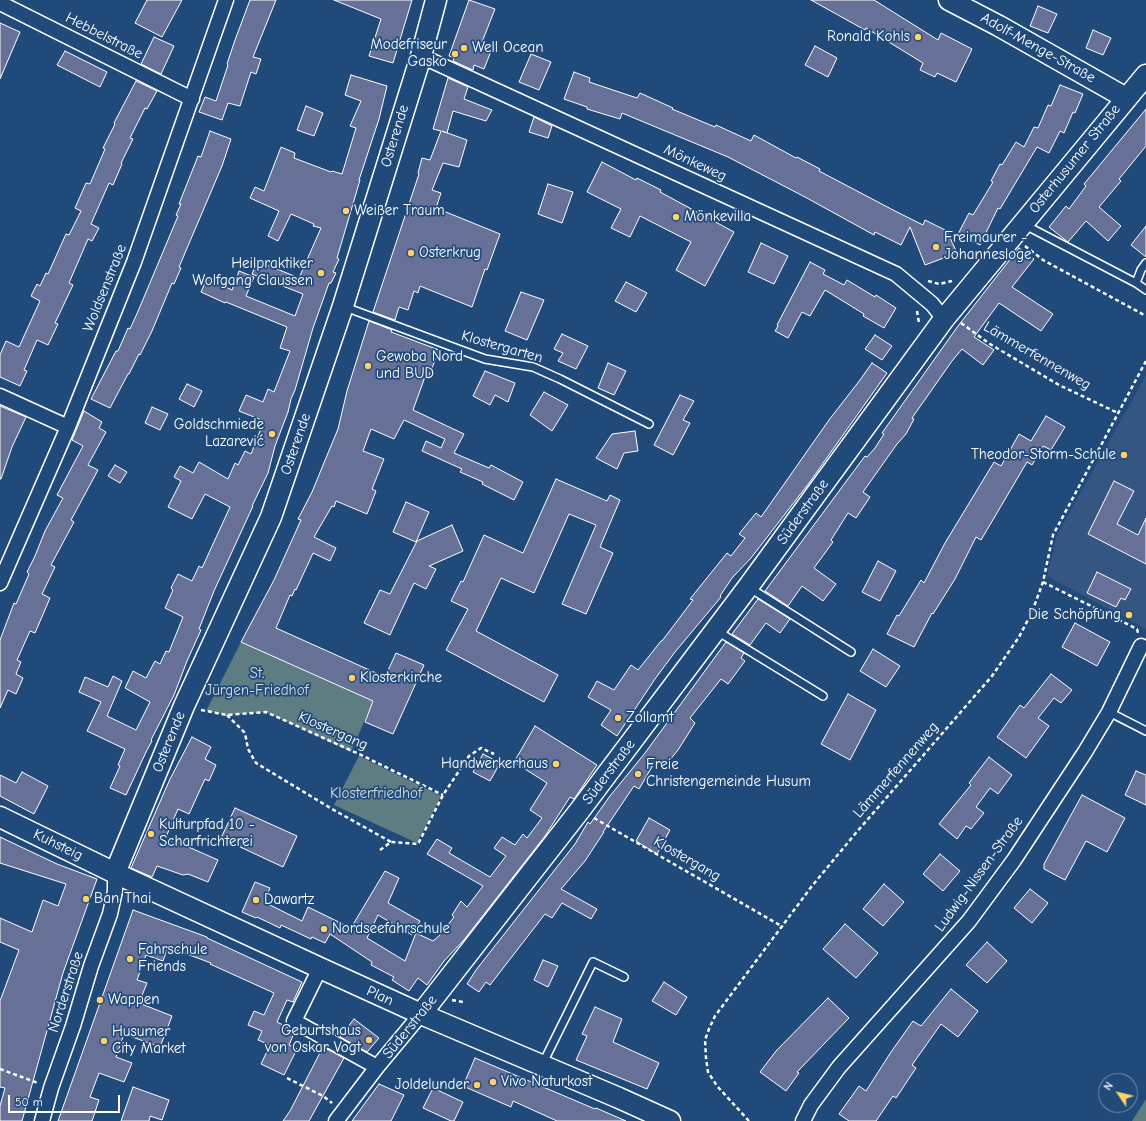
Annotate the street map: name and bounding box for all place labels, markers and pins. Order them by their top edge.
place label: Ronald Kohls [827,28,910,46]
marker: Ronald Kohls [913,32,923,42]
place label: Modefriseur Gasko [370,36,447,71]
place label: Well Ocean [472,39,544,57]
marker: Well Ocean [459,43,469,53]
marker: Modefriseur Gasko [450,49,460,59]
place label: Weißer Traum [354,202,445,220]
marker: Weißer Traum [341,206,351,216]
place label: Mönkevilla [684,208,751,226]
marker: Mönkevilla [671,212,681,222]
place label: Freimaurer - Johannesloge [944,229,1032,264]
marker: Freimaurer - Johannesloge [931,242,941,252]
place label: Osterkrug [419,244,481,262]
marker: Osterkrug [406,248,416,258]
place label: Heilpraktiker Wolfgang Claussen [192,255,313,290]
marker: Heilpraktiker Wolfgang Claussen [316,268,326,278]
place label: Gewoba Nord und BUD [376,348,463,383]
marker: Gewoba Nord und BUD [363,361,373,371]
place label: Goldschmiede Lazarević [174,416,264,451]
marker: Goldschmiede Lazarević [267,429,277,439]
place label: Theodor-Storm-Schule [971,446,1116,464]
marker: Theodor-Storm-Schule [1119,450,1129,460]
place label: Die Schöpfung [1028,606,1121,624]
marker: Die Schöpfung [1124,610,1134,620]
place label: Klosterkirche [360,669,442,687]
marker: Klosterkirche [347,673,357,683]
place label: Zollamt [626,709,674,727]
marker: Zollamt [613,713,623,723]
place label: Handwerkerhaus [441,755,548,773]
place label: Freie Christengemeinde Husum [646,756,811,791]
marker: Handwerkerhaus [551,759,561,769]
marker: Freie Christengemeinde Husum [633,769,643,779]
place label: Kulturpfad 10 - Scharfrichterei [159,816,255,851]
marker: Kulturpfad 10 - Scharfrichterei [146,829,156,839]
place label: Ban Thai [94,890,151,908]
place label: Dawartz [264,891,314,909]
marker: Ban Thai [81,894,91,904]
marker: Dawartz [251,895,261,905]
place label: Nordseefahrschule [332,920,450,938]
marker: Nordseefahrschule [319,924,329,934]
place label: Fahrschule Friends [138,941,207,976]
marker: Fahrschule Friends [125,954,135,964]
place label: Wappen [108,991,159,1009]
marker: Wappen [95,995,105,1005]
place label: Geburtshaus von Oskar Vogt [265,1022,361,1057]
place label: Husumer City Market [112,1023,186,1058]
marker: Geburtshaus von Oskar Vogt [364,1035,374,1045]
marker: Husumer City Market [99,1036,109,1046]
place label: Vivo Naturkost [501,1073,592,1091]
place label: Joldelunder [395,1076,469,1094]
marker: Vivo Naturkost [488,1077,498,1087]
marker: Joldelunder [472,1080,482,1090]

